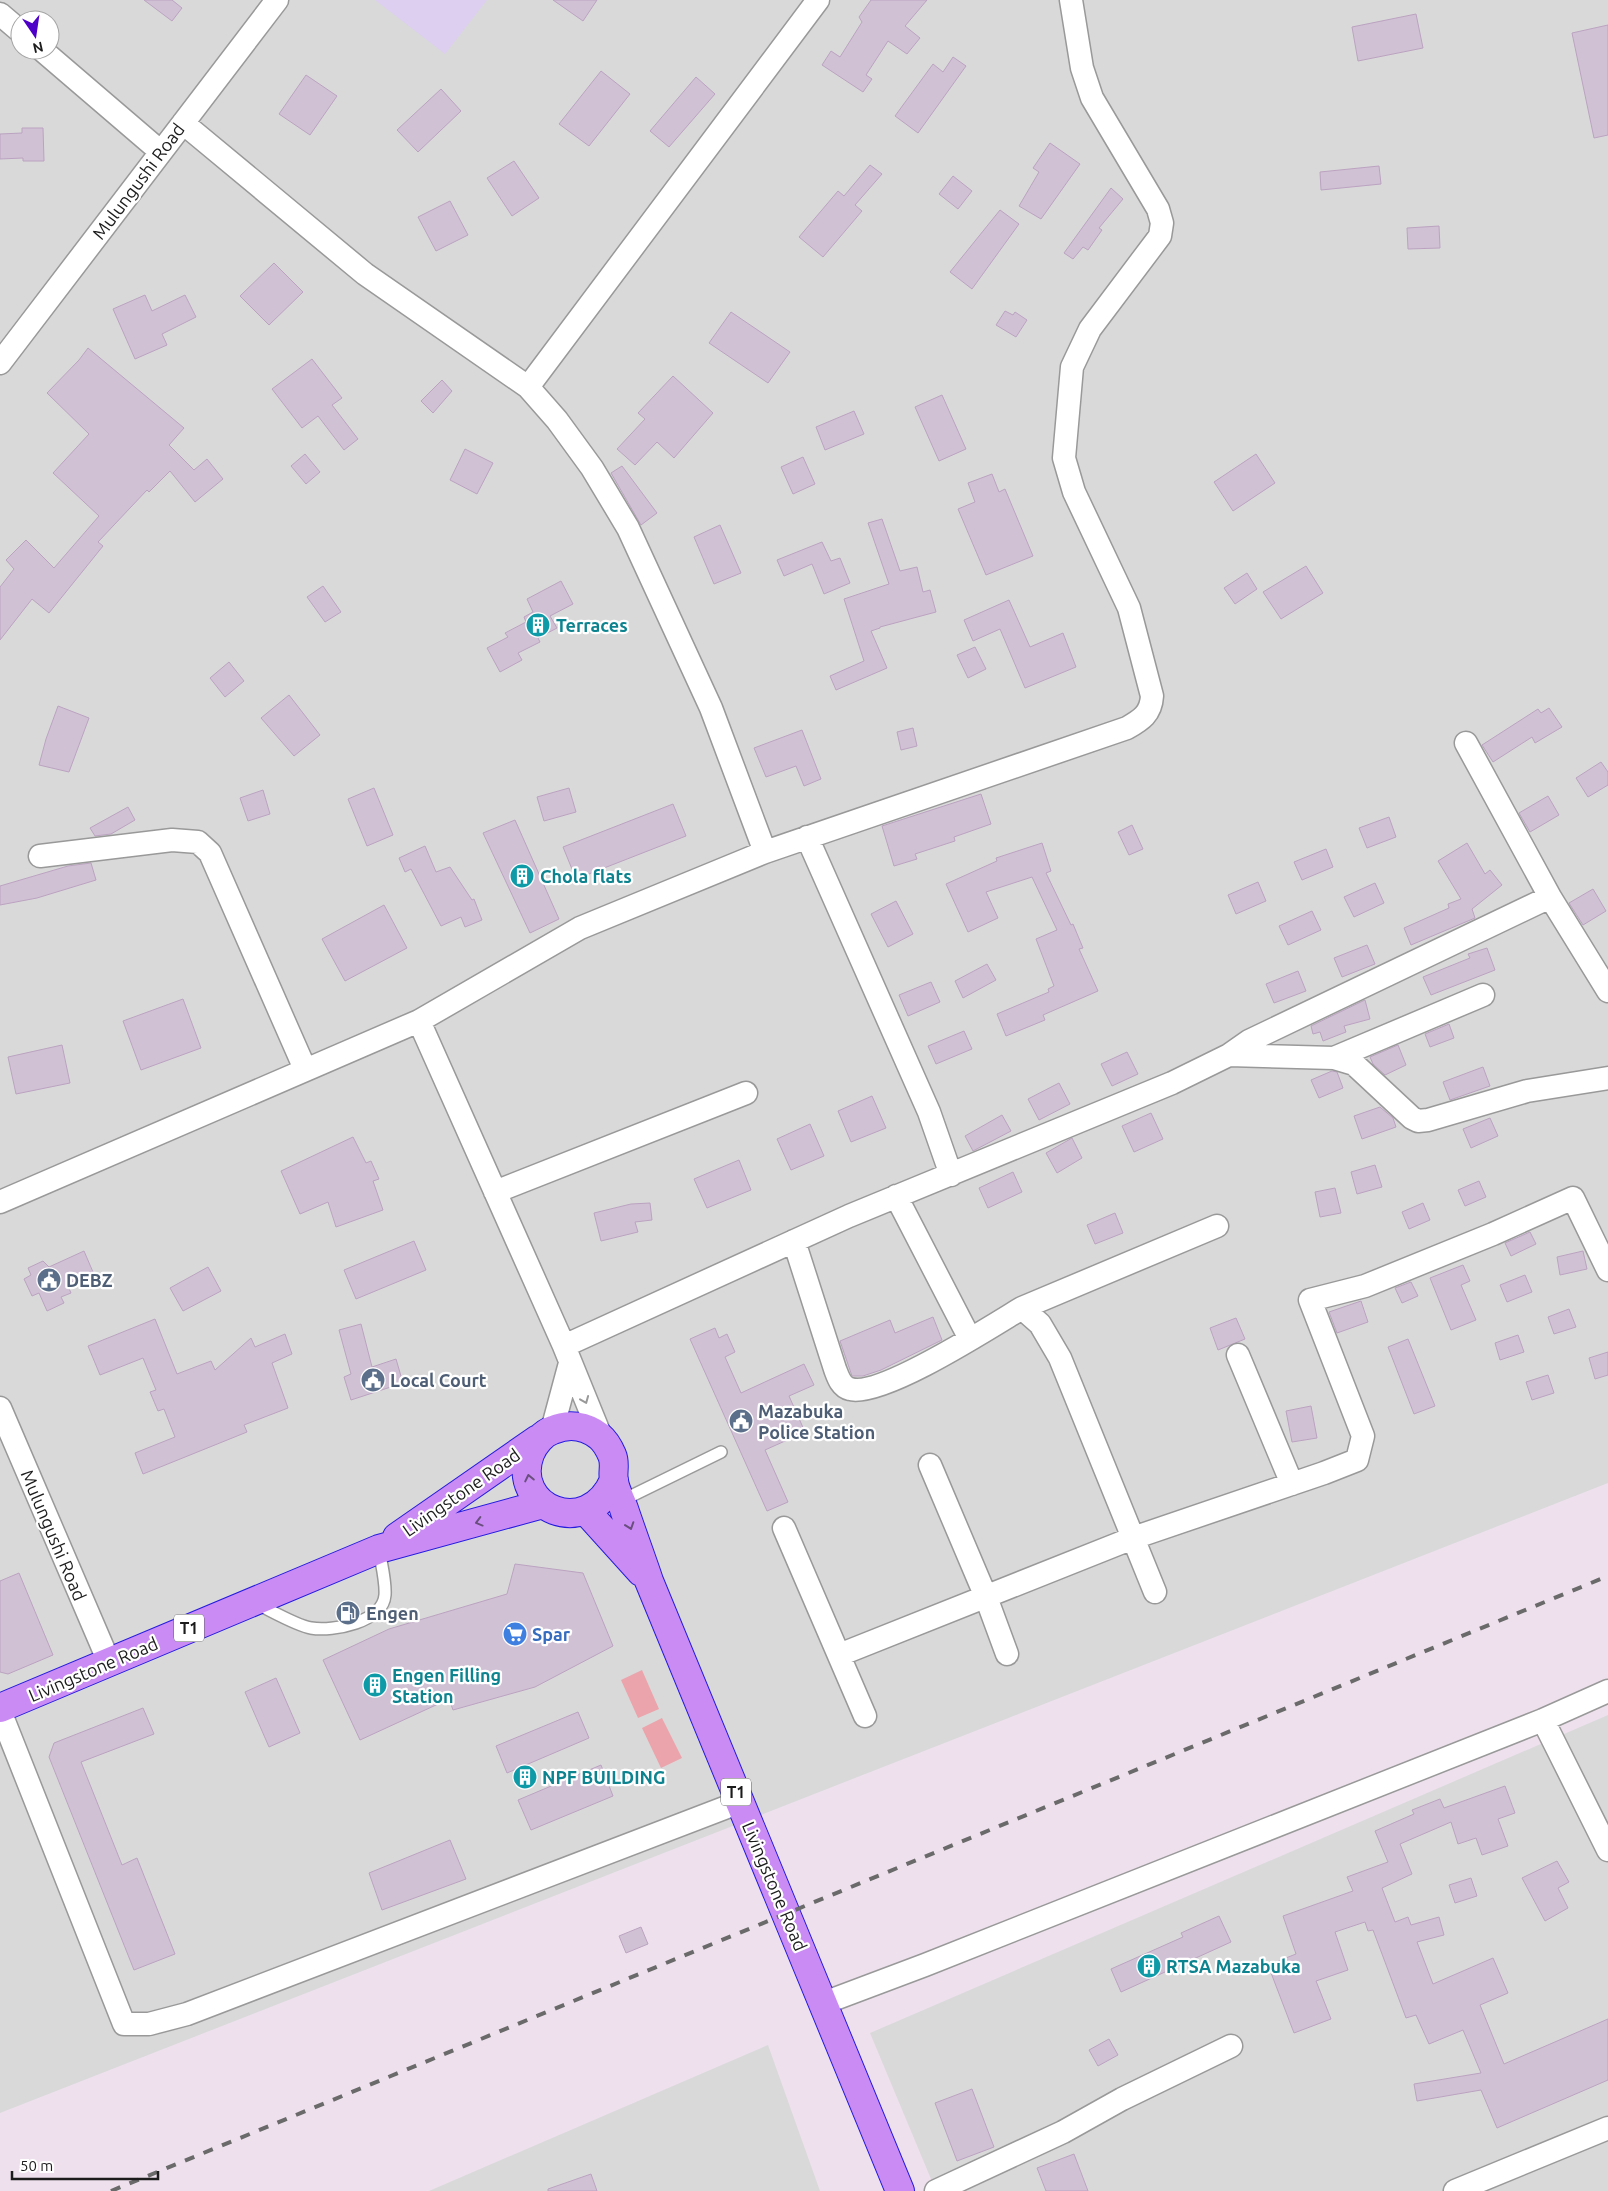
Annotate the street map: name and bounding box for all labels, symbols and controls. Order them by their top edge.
north arrow [10,10,60,60]
text: N [31,39,45,57]
street label: Mulungushi Road [88,119,188,243]
building icon: Terraces [525,612,551,638]
place label: Terraces [556,615,628,635]
building icon: Chola flats [509,863,535,889]
place label: Chola flats [540,866,632,886]
public building icon: DEBZ [36,1267,62,1293]
place label: DEBZ [66,1270,113,1290]
public building icon: Local Court [360,1367,386,1393]
place label: Local Court [390,1370,487,1390]
one-way arrow [579,1395,590,1404]
place label: Mazabuka Police Station [758,1401,875,1442]
public building icon: Mazabuka Police Station [728,1408,754,1434]
street label: Livingstone Road [399,1444,523,1540]
street label: Mulungushi Road [17,1467,91,1603]
one-way arrow [524,1474,535,1482]
one-way arrow [476,1516,484,1526]
one-way arrow [624,1521,634,1530]
fuel station icon: Engen [335,1600,361,1626]
place label: Engen [366,1603,419,1623]
road number: T1 [174,1615,204,1642]
supermarket icon: Spar [502,1621,528,1647]
place label: Spar [532,1624,571,1644]
street label: Livingstone Road [25,1633,161,1705]
place label: Engen Filling Station [392,1665,501,1706]
building icon: Engen Filling Station [362,1672,388,1698]
building icon: NPF BUILDING [512,1764,538,1790]
place label: NPF BUILDING [542,1767,666,1787]
road number: T1 [721,1778,751,1805]
street label: Livingstone Road [739,1818,811,1954]
building icon: RTSA Mazabuka [1136,1953,1162,1979]
place label: RTSA Mazabuka [1166,1956,1301,1976]
scale bar [12,2148,159,2180]
text: 50 m [20,2157,53,2174]

